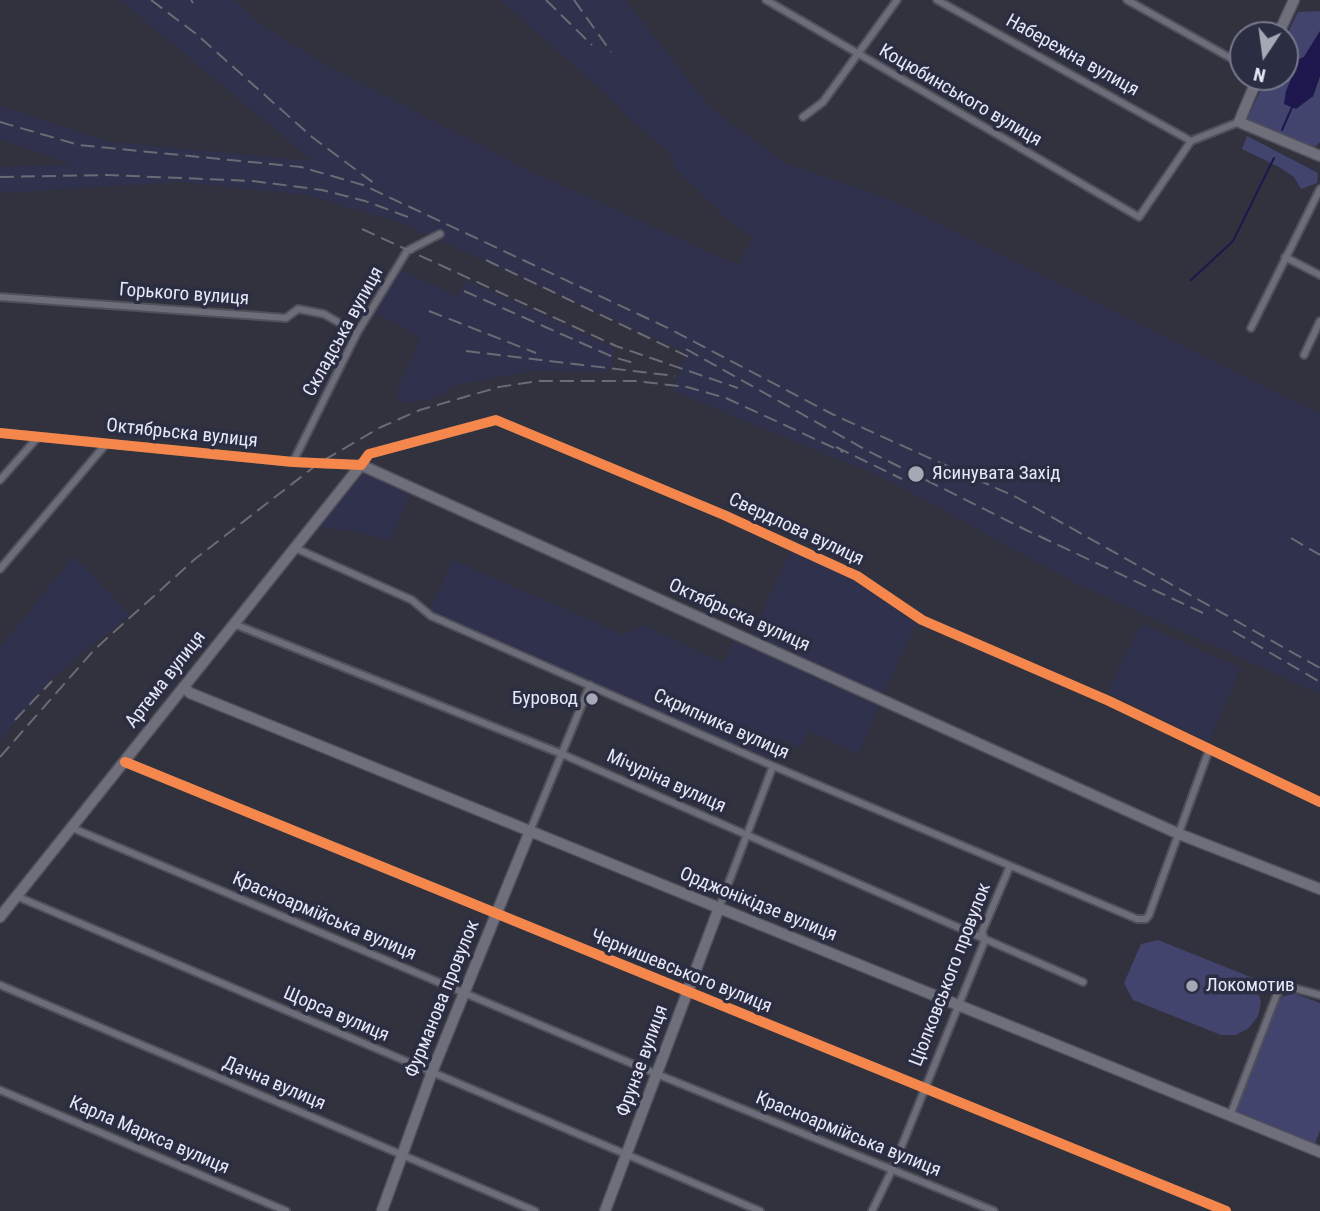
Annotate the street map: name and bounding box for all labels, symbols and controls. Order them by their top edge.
street label: Набережна вулиця [1001,10,1143,102]
north arrow [1229,21,1299,91]
street label: Коцюбинського вулиця [874,40,1046,152]
text: N [1251,62,1268,88]
street label: Складська вулиця [299,263,389,401]
street label: Горького вулиця [118,279,250,311]
street label: Октябрьска вулиця [105,415,259,453]
place label: Ясинувата Захід [932,463,1060,485]
marker: Ясинувата Захід [906,464,926,484]
street label: Свердлова вулиця [725,489,867,571]
street label: Октябрьска вулиця [665,575,813,657]
street label: Артема вулиця [121,627,211,733]
street label: Скрипника вулиця [650,685,792,765]
place label: Буровод [512,688,578,710]
marker: Буровод [584,691,600,707]
street label: Мічуріна вулиця [603,746,729,818]
street label: Орджонікідзе вулиця [676,863,840,947]
street label: Красноармійська вулиця [229,868,419,966]
street label: Ціолковського провулок [905,880,997,1070]
street label: Фурманова провулок [401,917,485,1081]
street label: Чернишевського вулиця [587,925,775,1019]
place label: Локомотив [1206,975,1295,997]
marker: Локомотив [1184,978,1200,994]
street label: Щорса вулиця [280,982,392,1048]
street label: Фрунзе вулиця [612,1002,674,1120]
street label: Дачна вулиця [219,1052,329,1116]
street label: Красноармійська вулиця [752,1087,944,1183]
street label: Карла Маркса вулиця [65,1092,233,1180]

